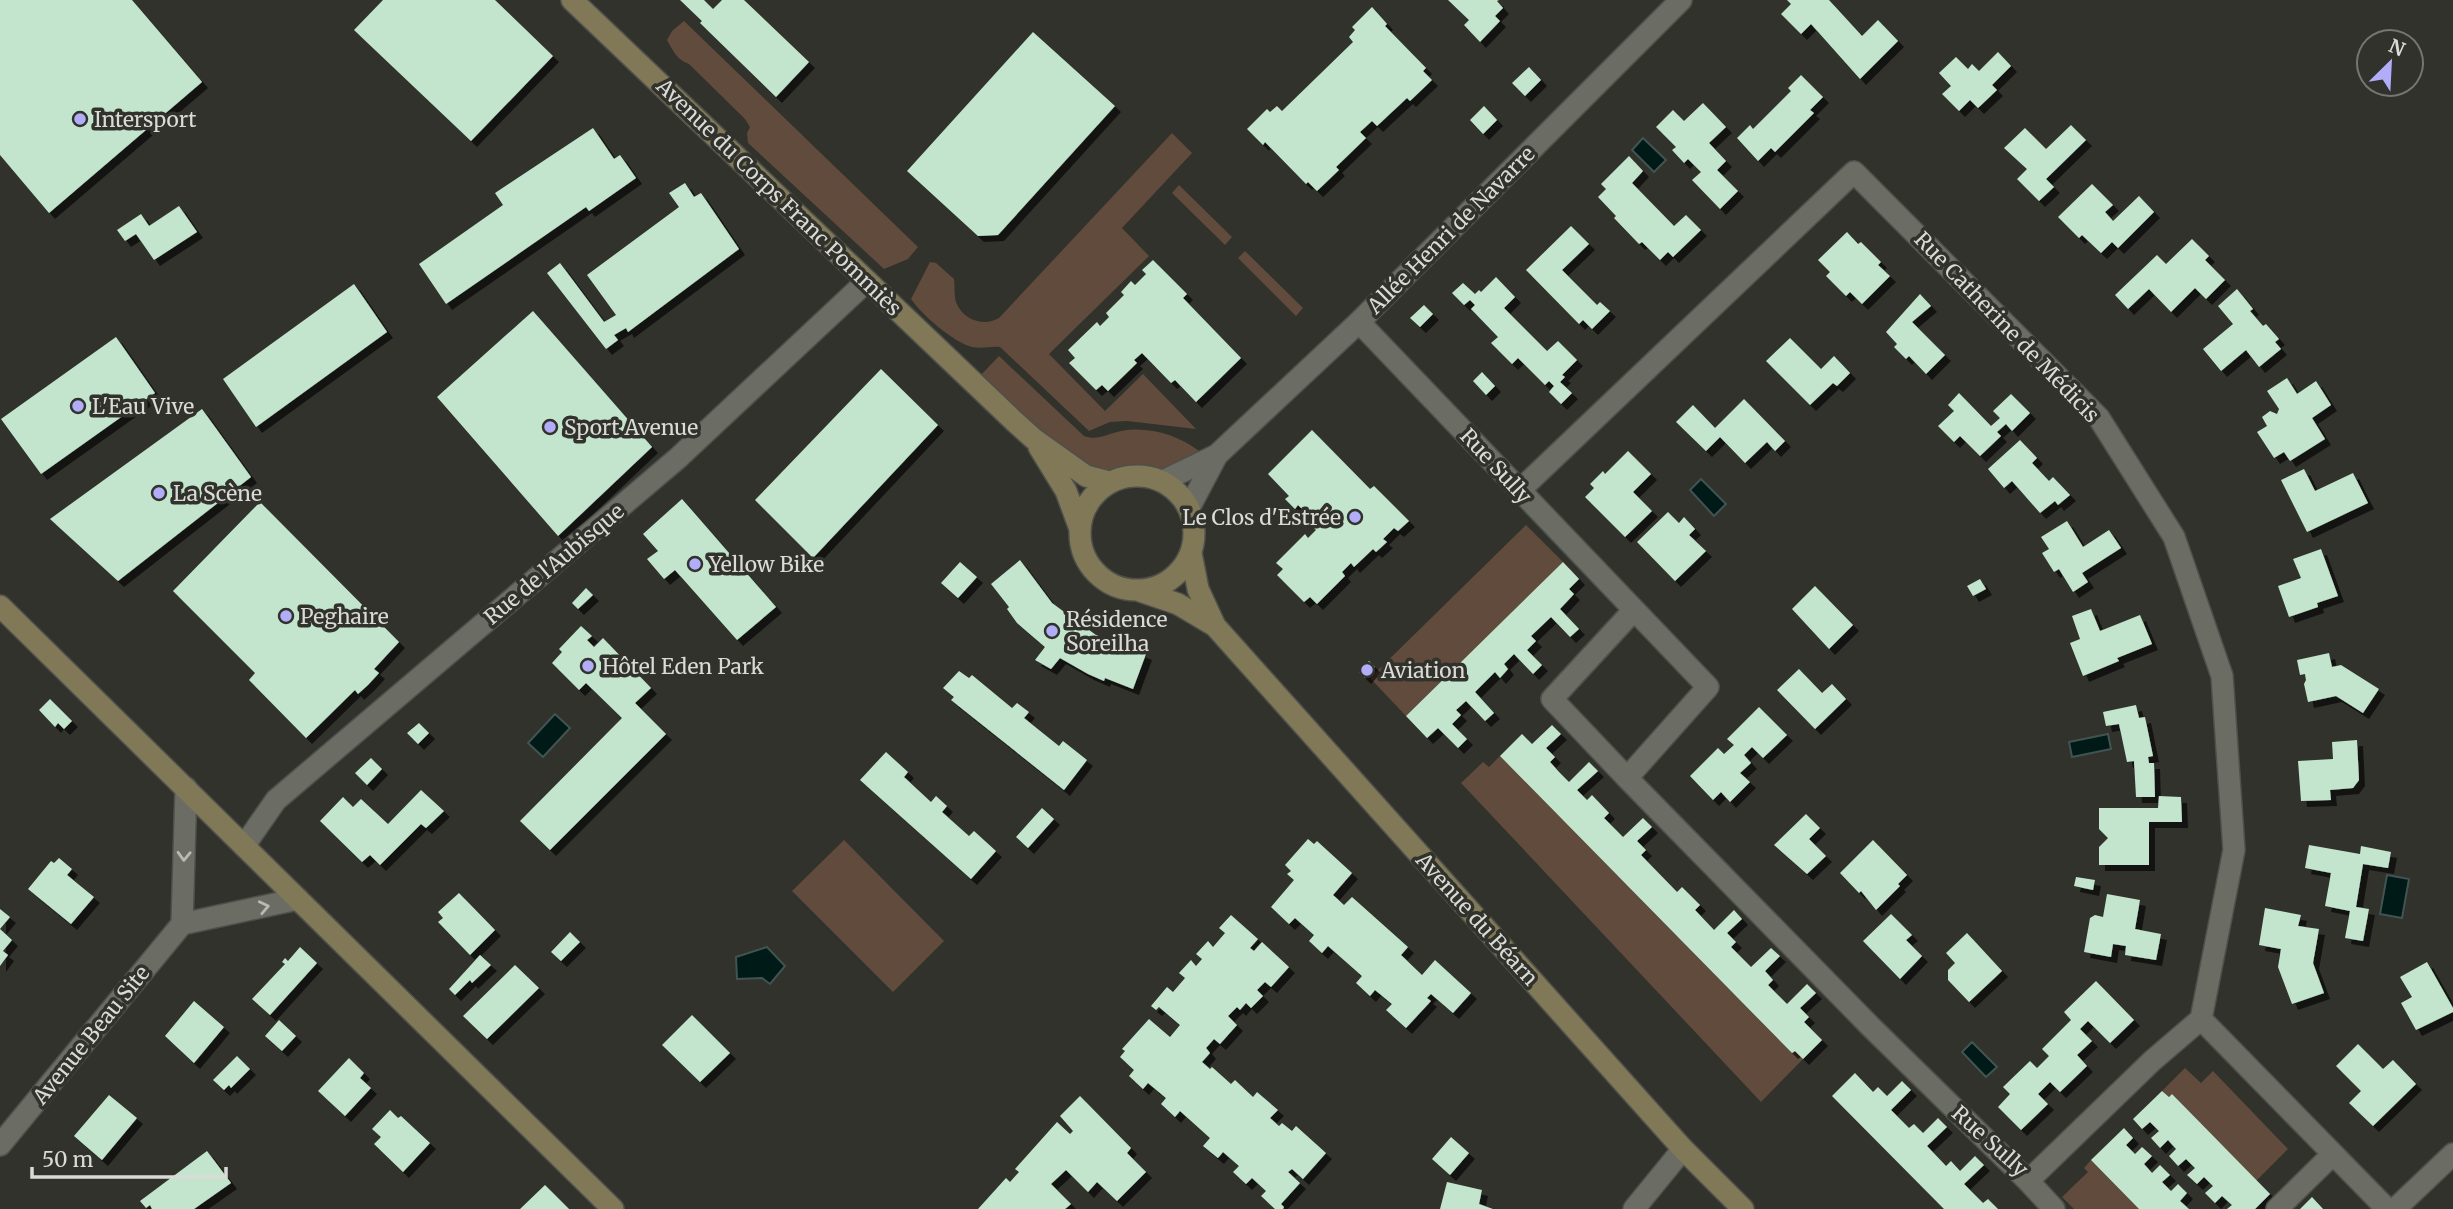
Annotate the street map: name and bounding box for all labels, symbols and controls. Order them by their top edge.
north arrow [2355,28,2425,98]
text: N [2385,33,2409,61]
street label: Avenue du Corps Franc Pommiès [650,72,907,321]
place label: Intersport [94,106,196,133]
marker: Intersport [72,111,88,127]
street label: Allée Henri de Navarre [1361,140,1541,320]
street label: Rue Catherine de Médicis [1909,226,2105,428]
place label: L'Eau Vive [92,393,194,420]
marker: L'Eau Vive [70,398,86,414]
place label: Sport Avenue [564,414,698,441]
marker: Sport Avenue [542,419,558,435]
street label: Rue Sully [1454,423,1538,510]
place label: La Scène [173,480,262,507]
marker: La Scène [151,485,167,501]
street label: Rue de l'Aubisque [479,498,630,630]
place label: Le Clos d'Estrée [1182,504,1341,531]
marker: Le Clos d'Estrée [1347,509,1363,525]
place label: Yellow Bike [708,551,824,578]
marker: Yellow Bike [687,556,703,572]
place label: Peghaire [300,603,389,630]
place label: Résidence Soreilha [1066,606,1168,657]
marker: Peghaire [278,608,294,624]
marker: Résidence Soreilha [1044,623,1060,639]
place label: Hôtel Eden Park [602,653,765,680]
place label: Aviation [1380,657,1466,684]
marker: Hôtel Eden Park [580,658,596,674]
marker: Aviation [1359,662,1375,678]
street label: Avenue du Béarn [1410,846,1544,991]
one-way arrow [176,851,191,862]
one-way arrow [258,900,270,915]
street label: Avenue Beau Site [26,960,155,1111]
street label: Rue Sully [1946,1100,2034,1183]
scale bar [32,1136,226,1180]
text: 50 m [42,1146,93,1173]

